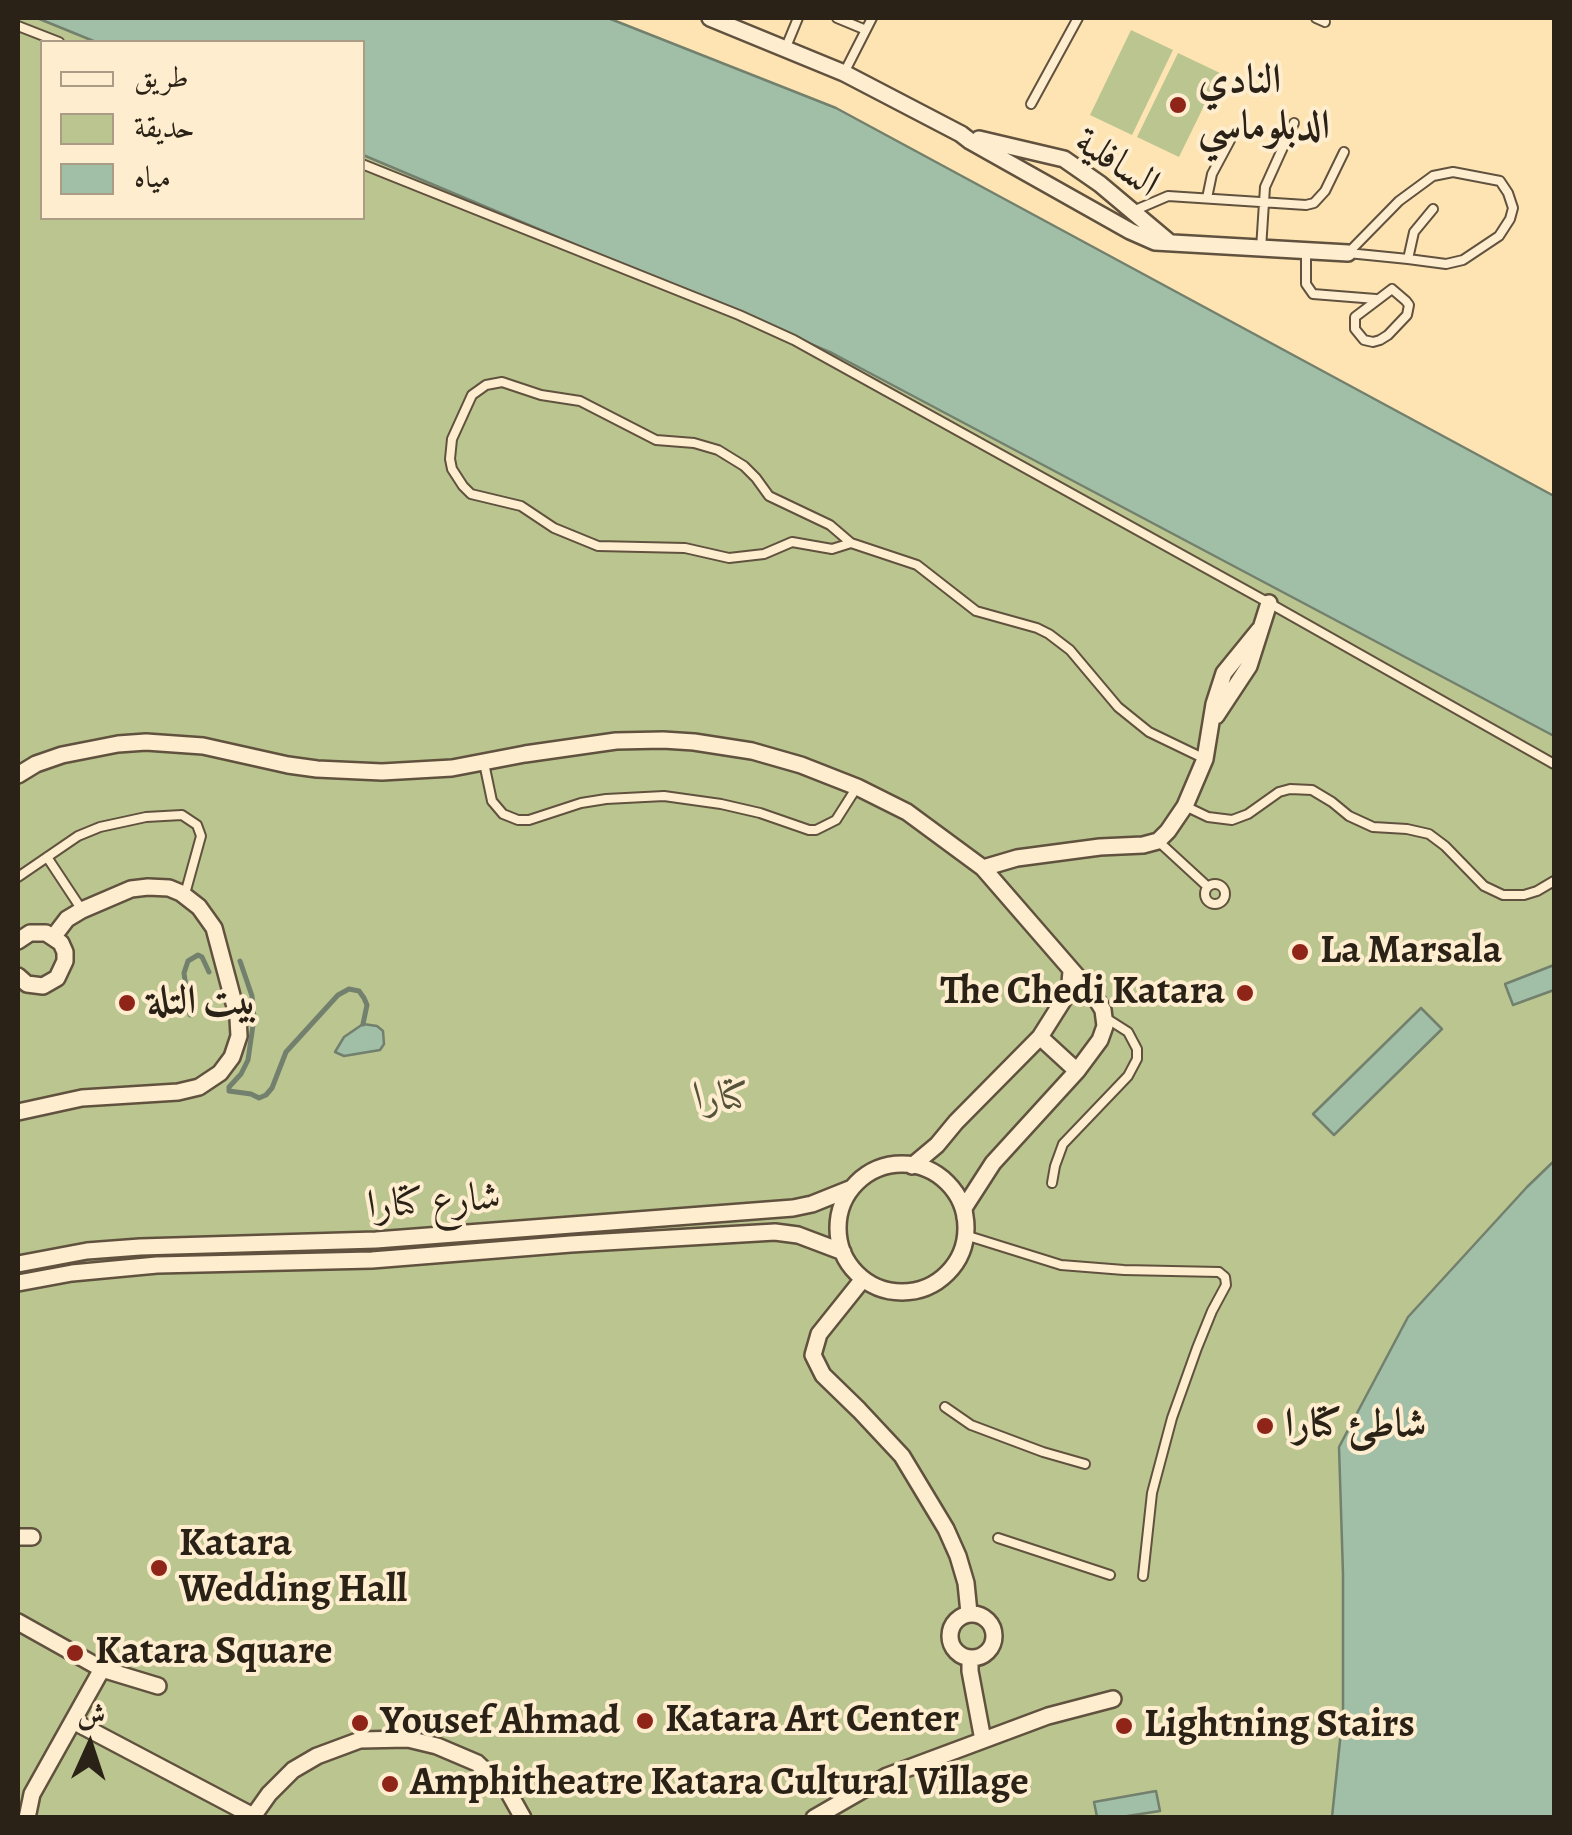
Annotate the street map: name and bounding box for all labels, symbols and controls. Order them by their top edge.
legend [40,40,365,220]
text: طريق [134,57,189,97]
place label: النادي الدبلوماسي [1198,58,1330,152]
marker: النادي الدبلوماسي [1167,94,1189,116]
text: حديقة [134,107,195,147]
street label: السافلية [1064,118,1168,210]
text: مياه [134,157,171,197]
place label: La Marsala [1320,928,1502,976]
marker: La Marsala [1289,941,1311,963]
place label: The Chedi Katara [940,969,1225,1017]
place label: بيت التلة [147,979,257,1027]
marker: The Chedi Katara [1234,982,1256,1004]
marker: بيت التلة [116,992,138,1014]
park label: كتارا [696,1075,752,1123]
street label: شارع كتارا [366,1174,502,1232]
place label: شاطئ كتارا [1285,1402,1426,1450]
marker: شاطئ كتارا [1254,1415,1276,1437]
place label: Katara Wedding Hall [179,1521,407,1615]
marker: Katara Wedding Hall [148,1557,170,1579]
place label: Katara Square [95,1629,332,1677]
marker: Katara Square [64,1642,86,1664]
north arrow [40,1695,140,1795]
text: ش [77,1695,106,1735]
place label: Katara Art Center [665,1697,959,1745]
place label: Yousef Ahmad [380,1699,620,1747]
place label: Lightning Stairs [1144,1702,1415,1750]
marker: Katara Art Center [634,1710,656,1732]
marker: Yousef Ahmad [349,1712,371,1734]
marker: Lightning Stairs [1113,1715,1135,1737]
place label: Amphitheatre Katara Cultural Village [410,1760,1029,1808]
marker: Amphitheatre Katara Cultural Village [379,1773,401,1795]

